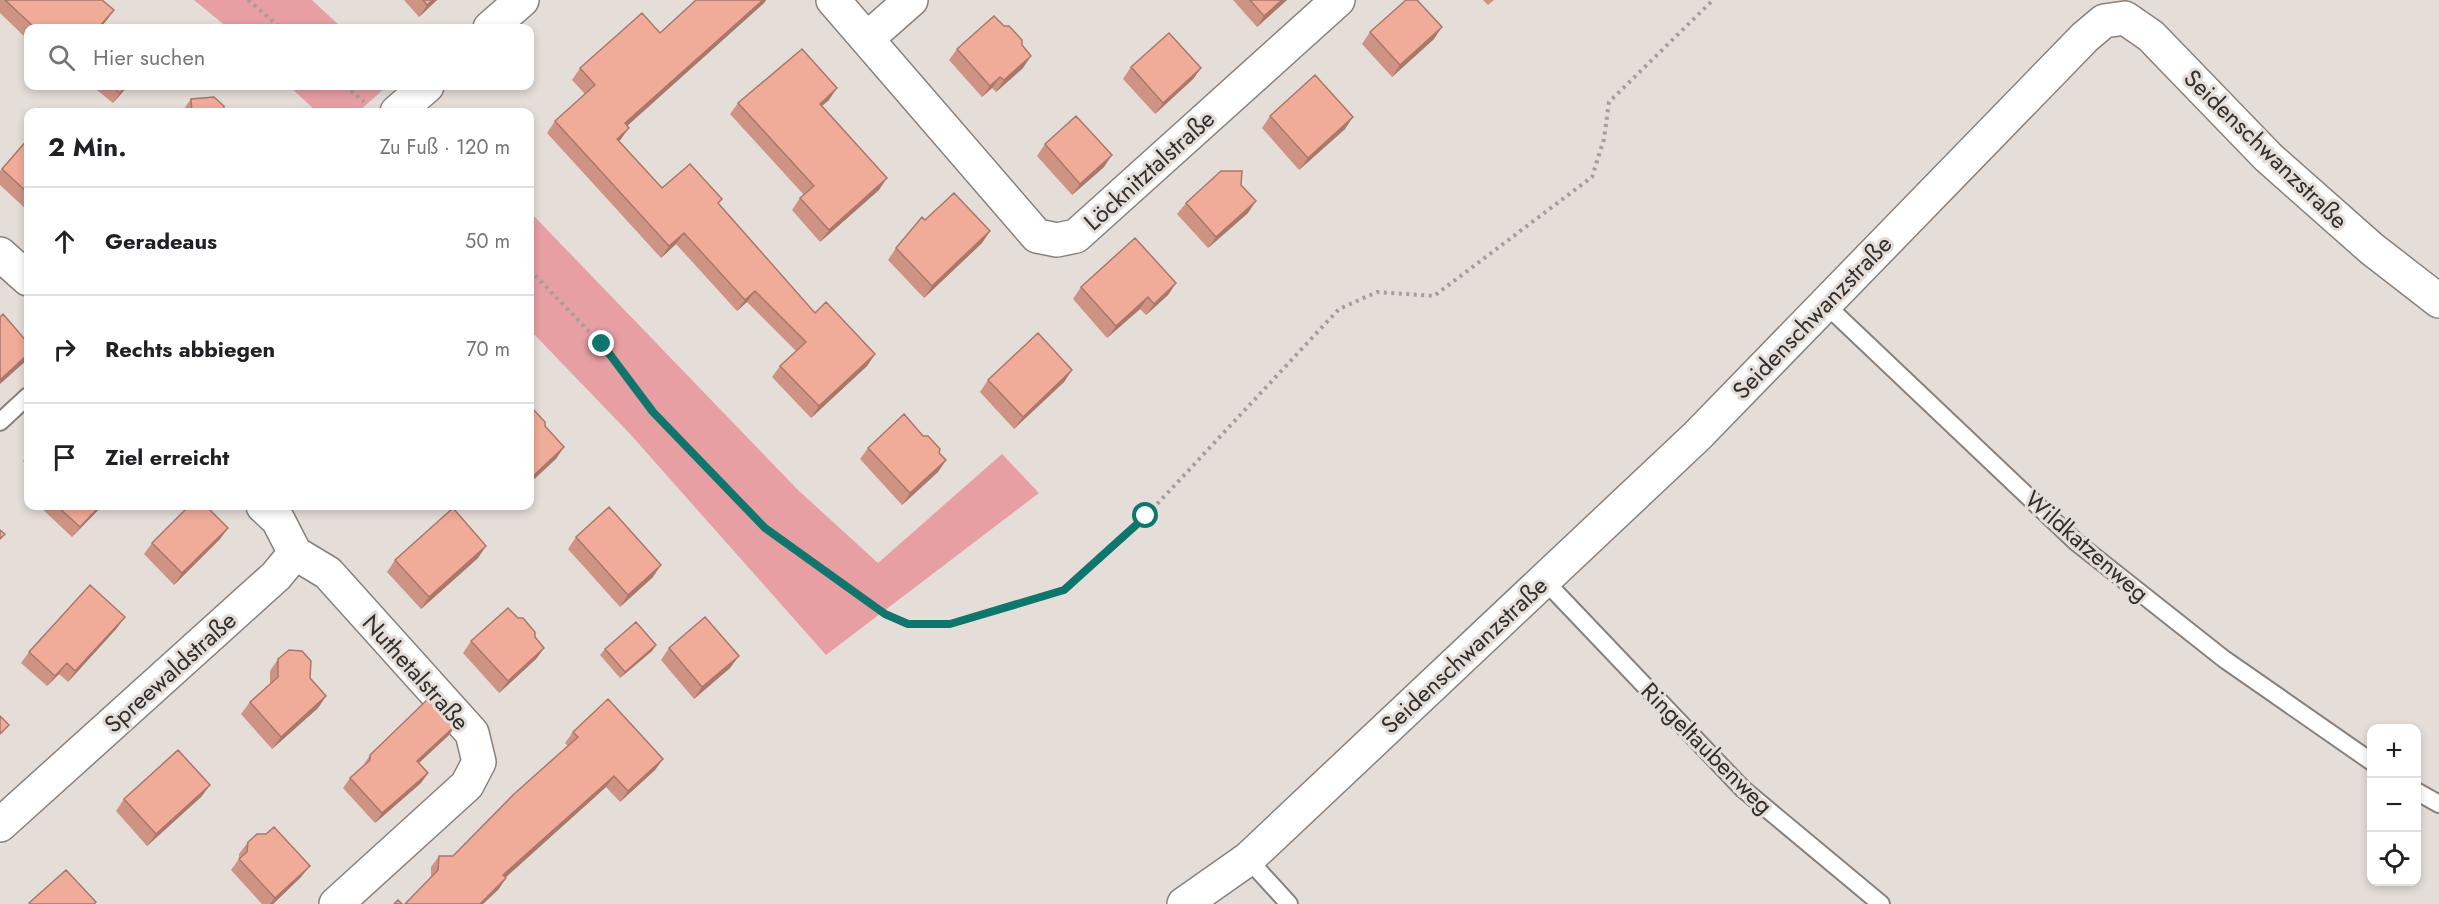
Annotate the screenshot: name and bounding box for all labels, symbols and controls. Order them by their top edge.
search box [24,24,534,90]
icon: search [45,41,78,74]
text: Hier suchen [93,41,205,73]
street label: Seidenschwanzstraße [2176,61,2356,237]
street label: Löcknitztalstraße [1076,102,1222,238]
text: 2 Min. [48,128,127,166]
text: Zu Fuß · 120 m [380,133,510,162]
icon: ahead [48,225,81,258]
text: Geradeaus [105,225,217,257]
text: 50 m [465,227,510,256]
street label: Seidenschwanzstraße [1724,227,1900,407]
route end [588,330,614,356]
icon: right [48,333,81,366]
text: Rechts abbiegen [105,333,275,365]
text: 70 m [466,335,510,364]
icon: arrive [48,441,81,474]
text: Ziel erreicht [105,441,229,473]
street label: Wildkatzenweg [2017,482,2157,610]
route start [1132,502,1158,528]
street label: Seidenschwanzstraße [1373,568,1555,742]
street label: Spreewaldstraße [96,603,244,741]
street label: Nuthetalstraße [354,606,478,738]
street label: Ringeltaubenweg [1633,674,1781,822]
map controls [2367,724,2421,886]
button: + [2367,724,2421,778]
button: − [2367,778,2421,832]
button: locate [2367,832,2421,886]

